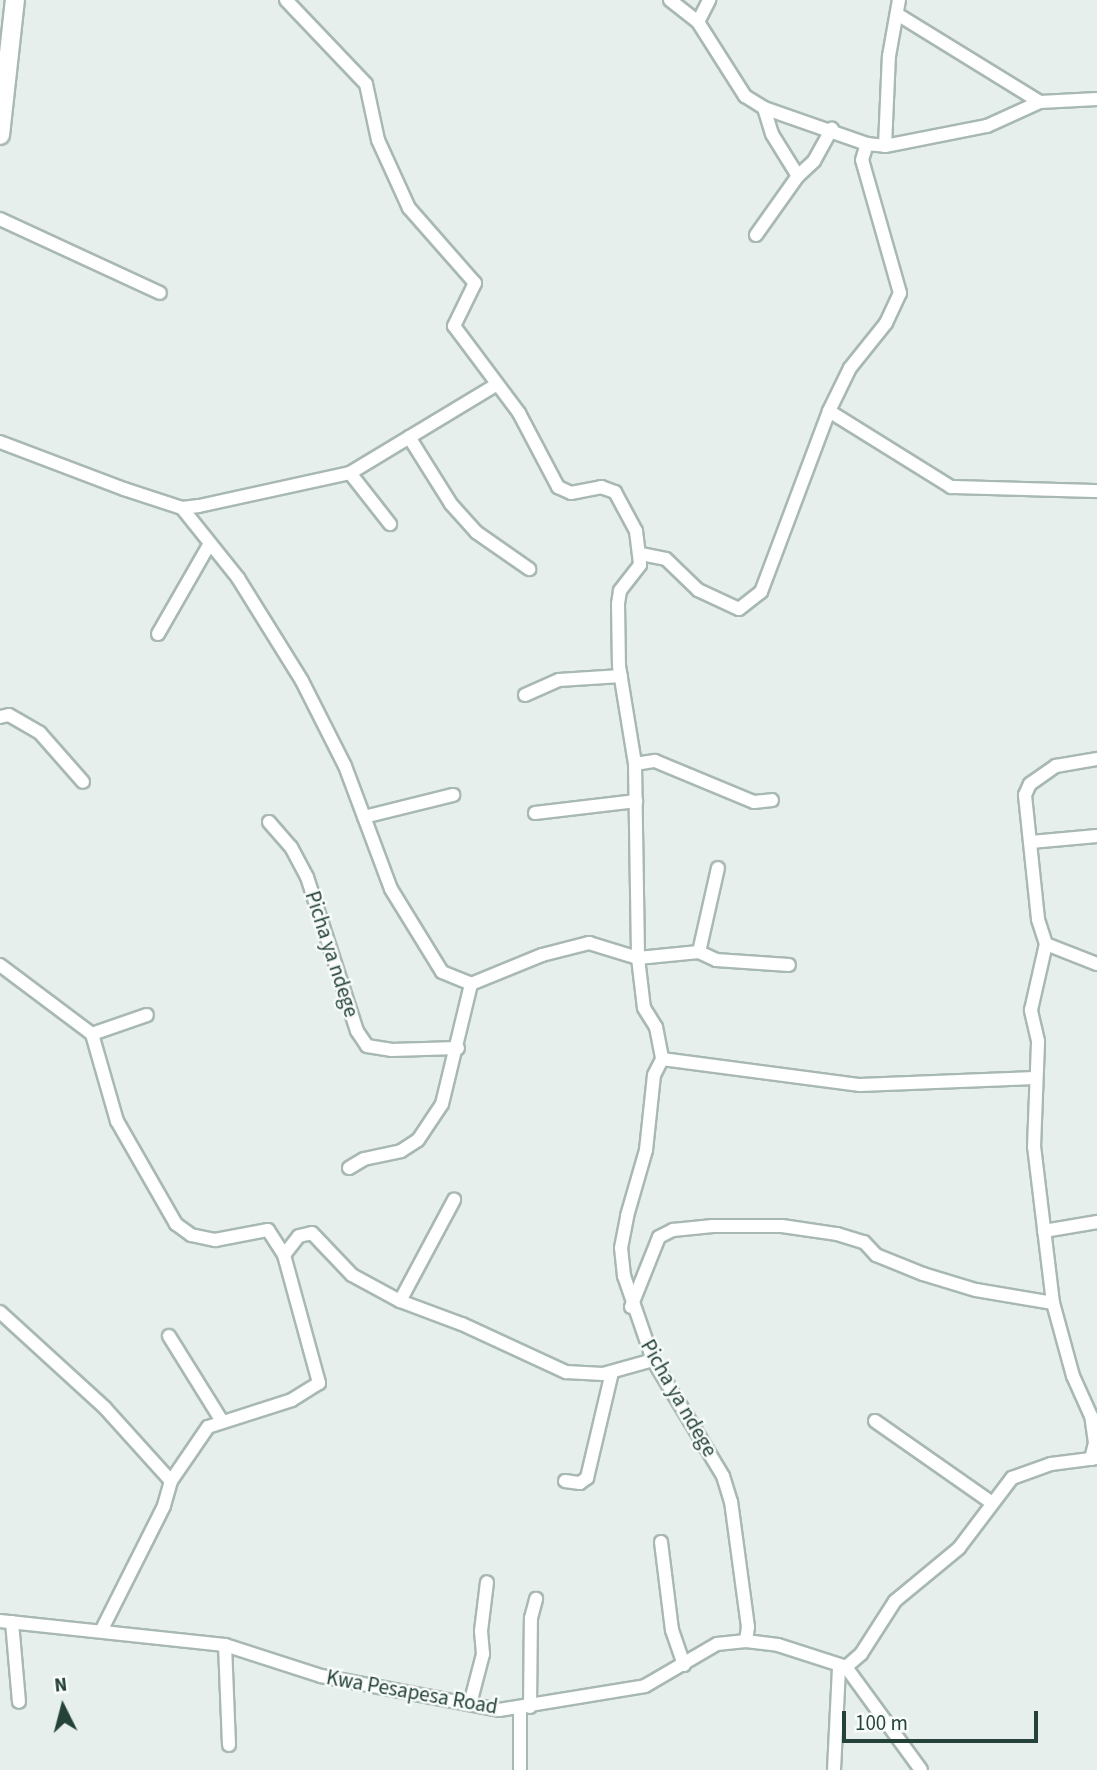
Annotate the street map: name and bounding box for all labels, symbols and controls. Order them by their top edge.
street label: Picha ya ndege [300,888,364,1020]
street label: Picha ya ndege [635,1335,723,1461]
street label: Kwa Pesapesa Road [324,1665,500,1719]
north arrow [28,1672,98,1742]
text: N [53,1672,68,1700]
scale bar [845,1696,1041,1740]
text: 100 m [855,1708,908,1738]

